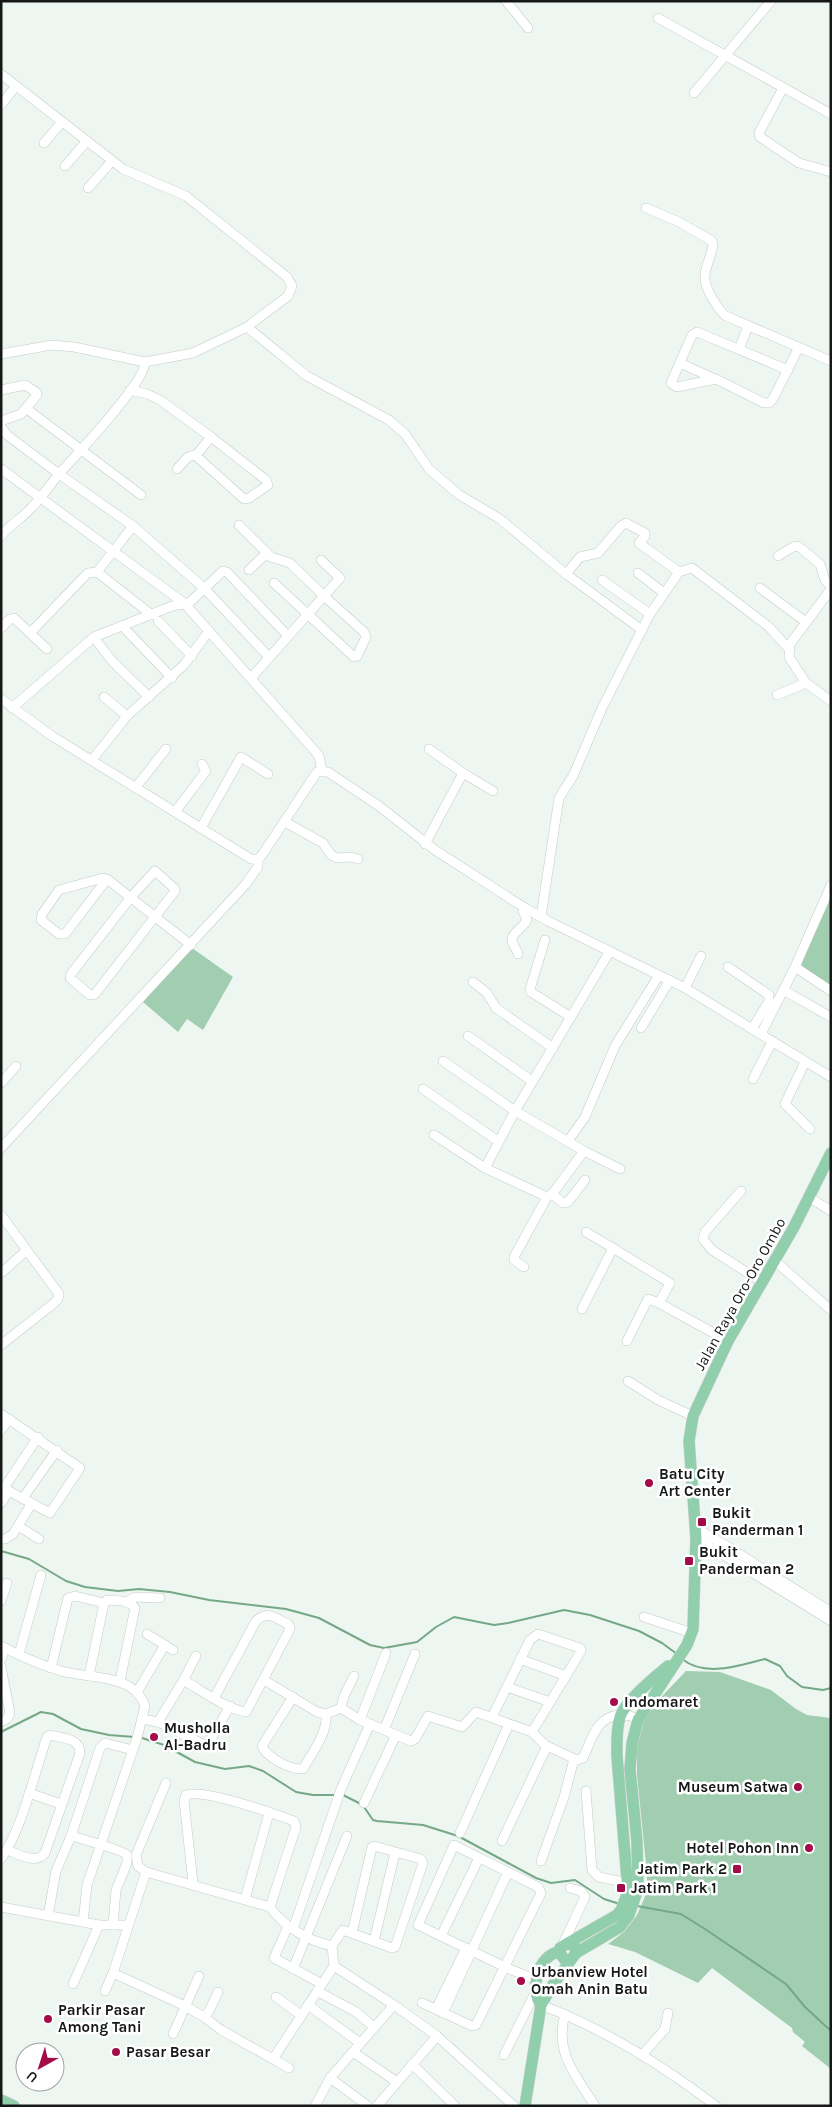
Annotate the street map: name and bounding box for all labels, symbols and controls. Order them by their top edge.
street label: Jalan Raya Oro-Oro Ombo [690,1214,790,1374]
place label: Batu City Art Center [659,1465,731,1500]
marker: Batu City Art Center [643,1477,655,1489]
place label: Bukit Panderman 1 [712,1504,803,1539]
marker: Bukit Panderman 1 [696,1516,708,1528]
place label: Bukit Panderman 2 [699,1543,794,1578]
marker: Bukit Panderman 2 [683,1555,695,1567]
place label: Indomaret [624,1693,698,1711]
marker: Indomaret [608,1696,620,1708]
place label: Musholla Al-Badru [164,1719,230,1754]
marker: Musholla Al-Badru [148,1731,160,1743]
place label: Museum Satwa [678,1778,788,1796]
marker: Museum Satwa [792,1781,804,1793]
place label: Hotel Pohon Inn [686,1839,799,1857]
marker: Hotel Pohon Inn [803,1842,815,1854]
place label: Jatim Park 2 [638,1860,727,1878]
marker: Jatim Park 2 [731,1863,743,1875]
place label: Jatim Park 1 [631,1879,717,1897]
marker: Jatim Park 1 [615,1882,627,1894]
place label: Urbanview Hotel Omah Anin Batu [531,1963,648,1998]
marker: Urbanview Hotel Omah Anin Batu [515,1975,527,1987]
place label: Parkir Pasar Among Tani [58,2001,145,2036]
marker: Parkir Pasar Among Tani [42,2013,54,2025]
north arrow [15,2042,65,2092]
place label: Pasar Besar [126,2043,210,2061]
marker: Pasar Besar [110,2046,122,2058]
text: U [23,2067,41,2086]

